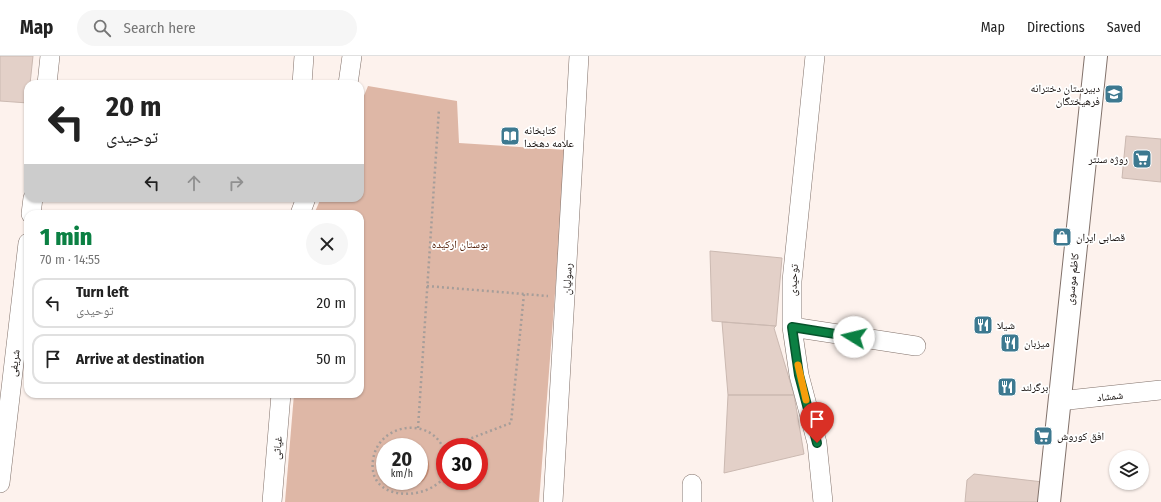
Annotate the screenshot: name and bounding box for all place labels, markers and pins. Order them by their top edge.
place label: دبیرستان دخترانه فرهیختگان [1030,82,1100,108]
school or university icon: دبیرستان دخترانه فرهیختگان [1103,83,1125,105]
place label: کتابخانه علامه دهخدا [524,124,575,150]
library icon: کتابخانه علامه دهخدا [499,125,521,147]
supermarket icon: روژه سنتر [1131,148,1153,170]
place label: روژه سنتر [1087,153,1128,166]
shop icon: قصابی ایران [1051,226,1073,248]
place label: قصابی ایران [1076,231,1125,244]
restaurant icon: شیلا [972,314,994,336]
place label: شیلا [997,319,1015,332]
restaurant icon: میزبان [999,332,1021,354]
place label: میزبان [1024,337,1050,350]
restaurant icon: برگرلند [996,376,1018,398]
place label: برگرلند [1021,381,1048,394]
pin [800,402,834,443]
supermarket icon: افق کوروش [1032,425,1054,447]
place label: افق کوروش [1057,430,1104,443]

